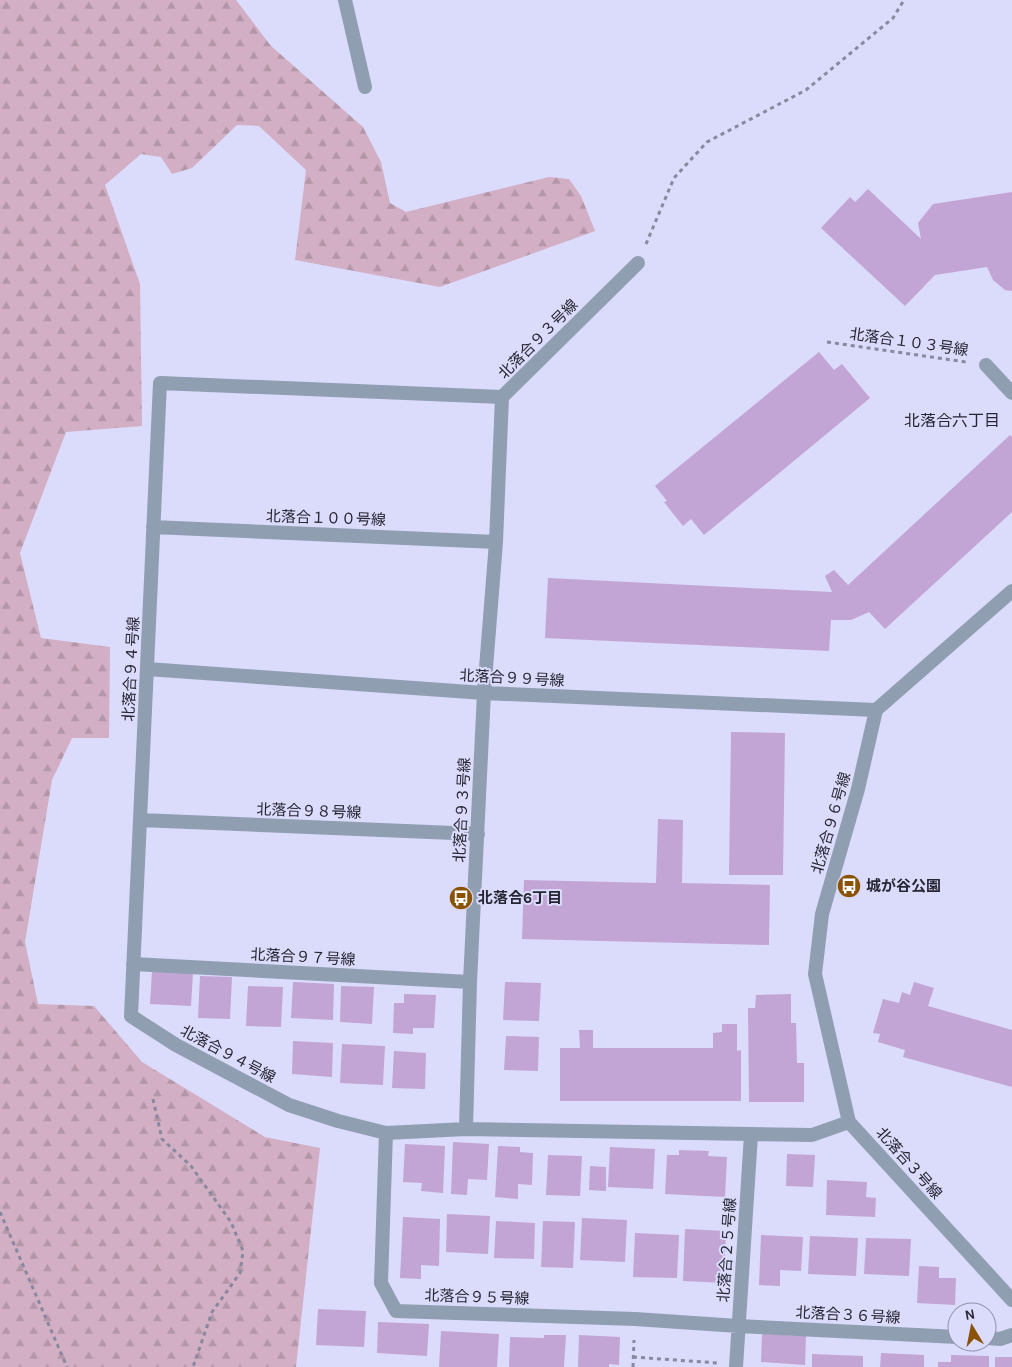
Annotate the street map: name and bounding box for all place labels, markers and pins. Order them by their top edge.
bus stop icon: 城が谷公園 [836,873,862,899]
place label: 城が谷公園 [866,877,941,895]
bus stop icon: 北落合6丁目 [448,885,474,911]
place label: 北落合6丁目 [478,889,562,907]

